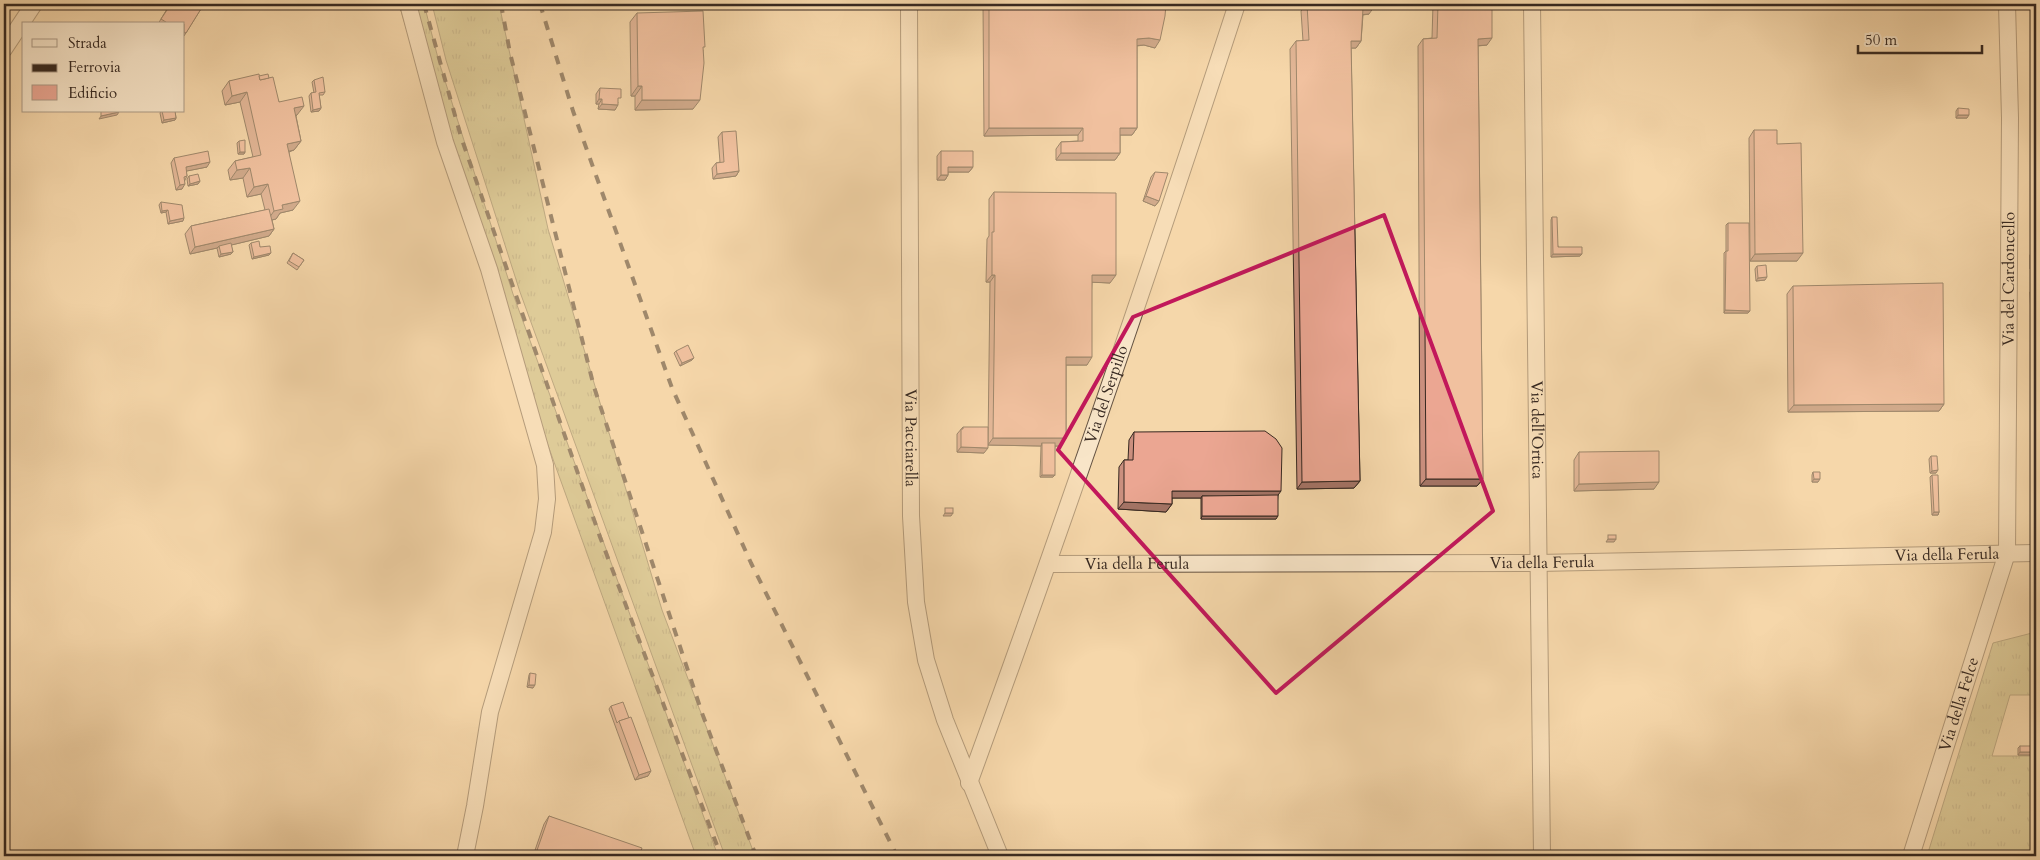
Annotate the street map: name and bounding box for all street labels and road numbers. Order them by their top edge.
street label: Via del Cardoncello [1997,211,2020,346]
street label: Via del Serpillo [1079,342,1134,447]
street label: Via dell'Ortica [1525,381,1549,479]
street label: Via Pacciarella [900,389,922,487]
street label: Via della Ferula [1894,543,2000,567]
street label: Via della Ferula [1490,551,1595,574]
street label: Via della Ferula [1085,553,1189,575]
street label: Via della Felce [1934,655,1984,754]

